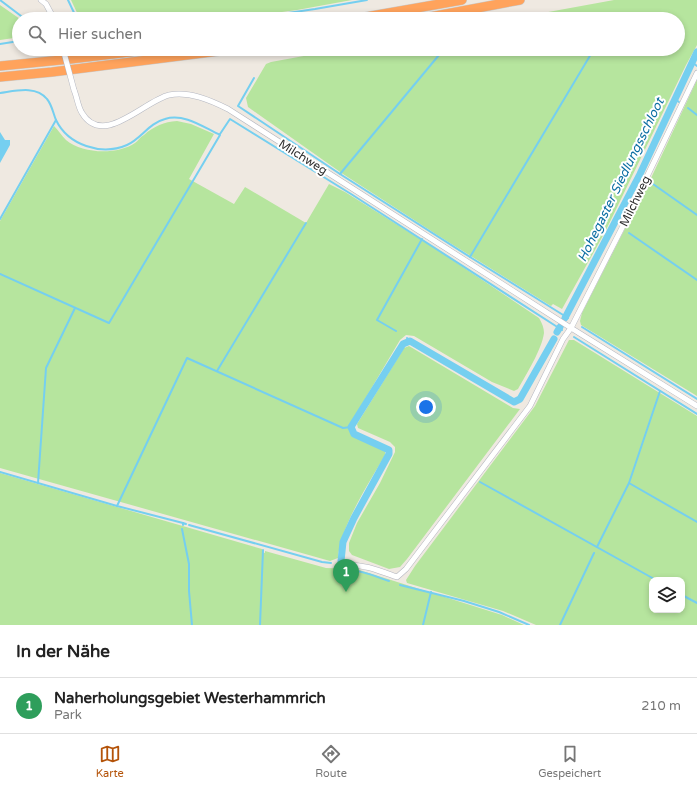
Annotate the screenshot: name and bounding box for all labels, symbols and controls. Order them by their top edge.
search box [12,12,685,56]
icon: search [26,23,48,45]
text: Hier suchen [58,25,142,43]
water label: Hohegaster Siedlungsschloot [574,94,669,265]
street label: Milchweg [276,137,330,177]
street label: Milchweg [617,173,653,229]
your location [416,397,436,417]
pin: 1 [333,559,359,592]
map controls [649,577,685,613]
button: layers [649,577,685,613]
text: In der Nähe [16,641,110,662]
text: Naherholungsgebiet Westerhammrich [54,689,326,707]
text: 1 [25,698,33,714]
text: 210 m [641,698,681,714]
text: Park [54,707,82,723]
tab: Karte [96,743,124,780]
tab: Route [315,743,347,780]
tab: Gespeichert [538,743,601,780]

